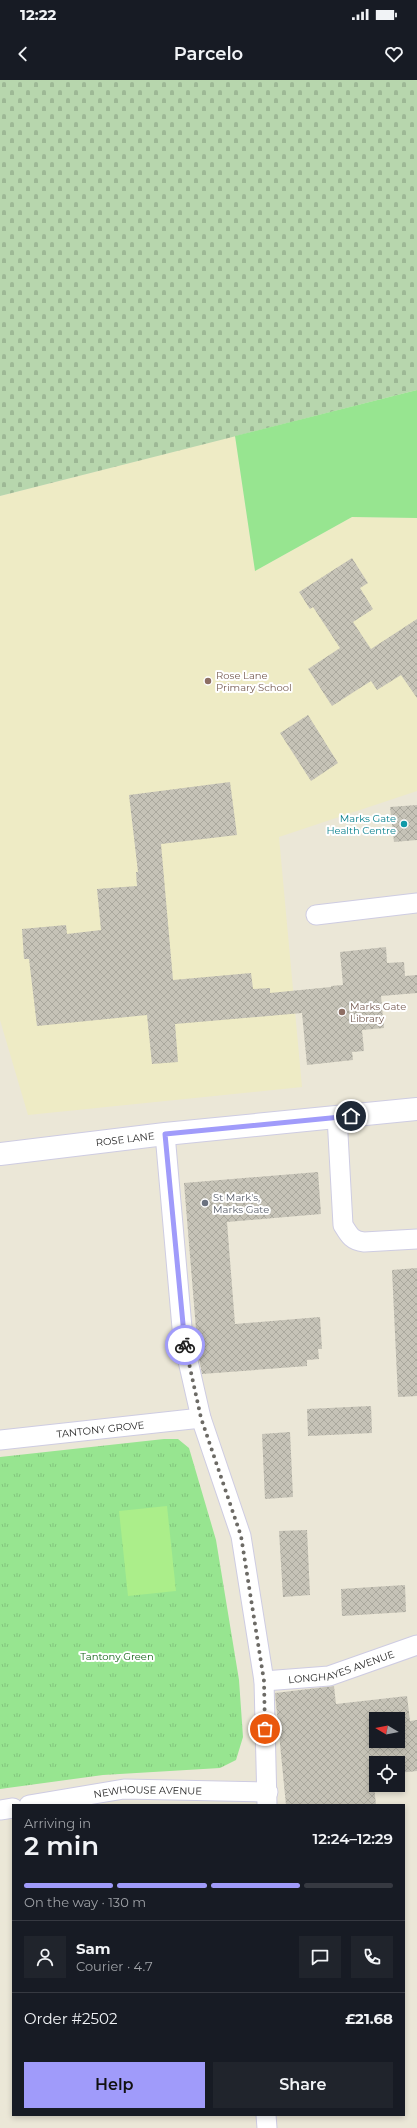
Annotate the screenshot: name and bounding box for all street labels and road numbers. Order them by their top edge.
street label: ROSE LANE [95,1129,156,1149]
street label: TANTONY GROVE [56,1418,145,1441]
street label: LONGHAYES AVENUE [288,1647,396,1686]
street label: NEWHOUSE AVENUE [93,1783,202,1801]

